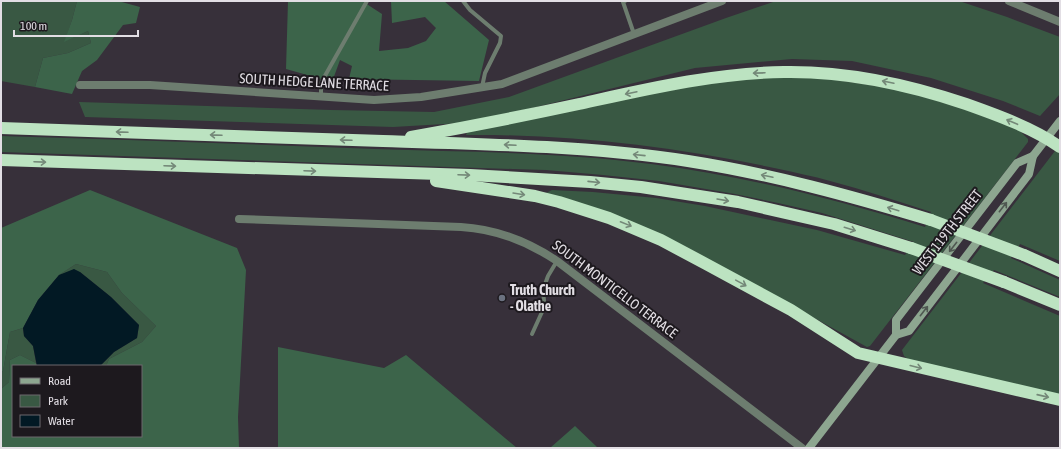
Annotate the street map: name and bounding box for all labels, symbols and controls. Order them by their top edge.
scale bar [14,12,138,38]
text: 100 m [20,19,47,33]
one-way arrow [753,69,766,77]
street label: SOUTH HEDGE LANE TERRACE [239,70,389,94]
one-way arrow [882,78,895,86]
one-way arrow [625,89,638,97]
one-way arrow [1006,118,1018,125]
one-way arrow [116,129,129,136]
one-way arrow [210,132,223,139]
one-way arrow [340,136,353,144]
one-way arrow [504,142,517,149]
one-way arrow [633,151,646,159]
one-way arrow [33,158,46,165]
one-way arrow [163,162,176,170]
one-way arrow [303,167,316,174]
one-way arrow [457,171,470,179]
one-way arrow [761,172,774,180]
one-way arrow [587,178,600,186]
street label: WEST 119TH STREET [909,186,985,278]
one-way arrow [512,190,525,198]
one-way arrow [716,196,729,204]
one-way arrow [999,202,1008,213]
one-way arrow [887,205,900,212]
one-way arrow [619,221,631,229]
one-way arrow [843,226,856,233]
street label: SOUTH MONTICELLO TERRACE [549,237,681,341]
one-way arrow [948,241,957,252]
one-way arrow [735,280,747,288]
place label: Truth Church - Olathe [510,282,575,314]
marker: Truth Church - Olathe [497,293,507,303]
one-way arrow [920,305,928,316]
one-way arrow [909,364,922,371]
legend [12,365,142,437]
text: Road [48,374,71,388]
one-way arrow [1036,393,1049,401]
text: Park [48,394,69,408]
text: Water [48,414,75,428]

